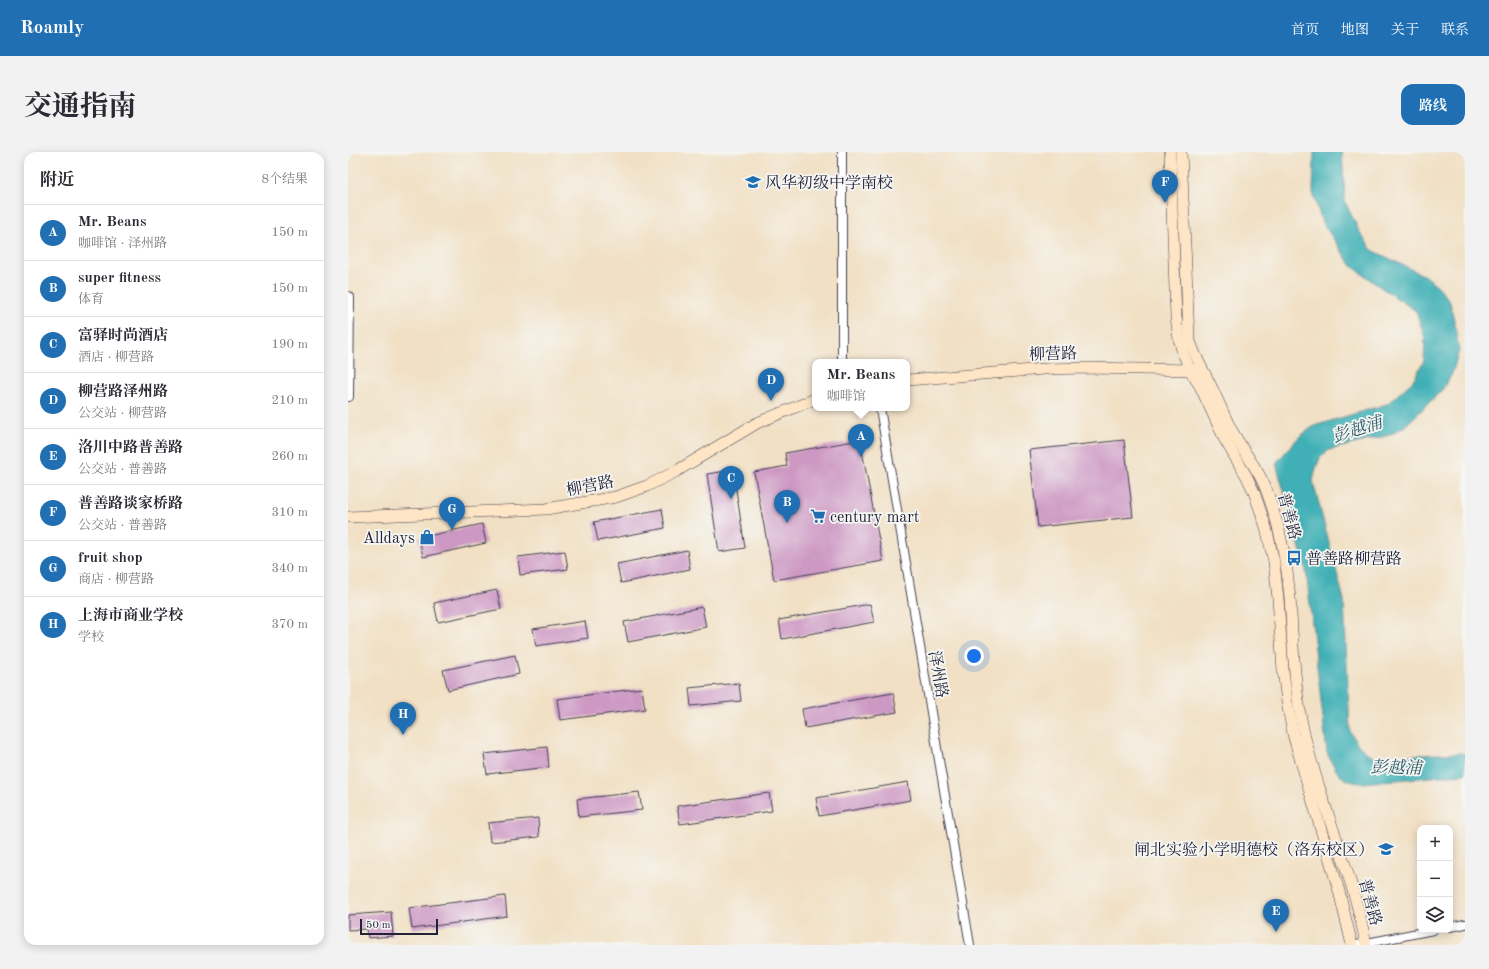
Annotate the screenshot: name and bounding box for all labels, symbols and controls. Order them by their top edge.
text: Roamly [20,19,84,38]
text: 首页 [1291,23,1319,37]
text: 地图 [1341,23,1369,37]
text: 关于 [1391,23,1419,37]
text: 联系 [1441,23,1469,37]
button: 路线 [1401,84,1465,125]
text: 交通指南 [24,94,136,122]
pin: F [1152,170,1178,203]
text: 附近 [40,172,74,189]
text: 8个结果 [261,173,308,186]
school or university icon: 风华初级中学南校 [744,173,762,191]
place label: 风华初级中学南校 [765,174,893,192]
text: Mr. Beans [78,215,146,230]
text: A [48,226,58,239]
text: 150 m [271,226,308,239]
text: 咖啡馆 · 泽州路 [78,237,167,250]
text: super fitness [78,271,161,286]
text: B [48,282,58,295]
text: 150 m [271,282,308,295]
text: 体育 [78,293,104,306]
text: 富驿时尚酒店 [78,329,168,344]
text: C [49,338,57,351]
text: 190 m [271,338,308,351]
street label: 柳营路 [1029,344,1077,364]
text: 酒店 · 柳营路 [78,351,154,364]
popup [812,359,910,411]
pin: D [758,368,784,401]
text: Mr. Beans [827,368,895,383]
text: 柳营路泽州路 [78,385,168,400]
text: 咖啡馆 [827,390,866,403]
text: D [48,394,58,407]
text: 210 m [271,394,308,407]
text: 公交站 · 柳营路 [78,407,167,420]
water label: 彭越浦 [1330,412,1387,446]
pin: A [848,424,874,457]
text: 洛川中路普善路 [78,441,183,456]
text: E [49,450,57,463]
text: 260 m [271,450,308,463]
text: 公交站 · 普善路 [78,463,167,476]
pin: C [718,466,744,499]
street label: 柳营路 [565,473,615,499]
pin: B [774,490,800,523]
street label: 普善路 [1274,491,1304,542]
text: 普善路谈家桥路 [78,497,183,512]
pin: G [439,497,465,530]
text: F [49,506,57,519]
text: 310 m [271,506,308,519]
supermarket icon: century mart [809,507,827,525]
place label: century mart [830,510,920,526]
text: 公交站 · 普善路 [78,519,167,532]
shop icon: Alldays [418,528,436,546]
place label: Alldays [363,531,415,547]
bus stop icon: 普善路柳营路 [1285,549,1303,567]
place label: 普善路柳营路 [1306,550,1402,568]
text: fruit shop [78,551,143,566]
text: G [48,562,58,575]
text: 340 m [271,562,308,575]
text: 商店 · 柳营路 [78,573,154,586]
text: 上海市商业学校 [78,609,183,624]
text: H [48,618,58,631]
text: 370 m [271,618,308,631]
text: 学校 [78,631,104,644]
your location [964,646,984,666]
street label: 泽州路 [925,649,951,699]
pin: H [390,702,416,735]
water label: 彭越浦 [1370,758,1425,777]
map controls [1417,825,1453,933]
button: + [1417,825,1453,861]
school or university icon: 闸北实验小学明德校（洛东校区） [1377,840,1395,858]
place label: 闸北实验小学明德校（洛东校区） [1134,841,1374,859]
button: − [1417,861,1453,897]
street label: 普善路 [1355,877,1385,928]
button: layers [1417,897,1453,933]
pin: E [1263,899,1289,932]
scale bar [360,917,438,936]
text: 50 m [366,920,391,931]

